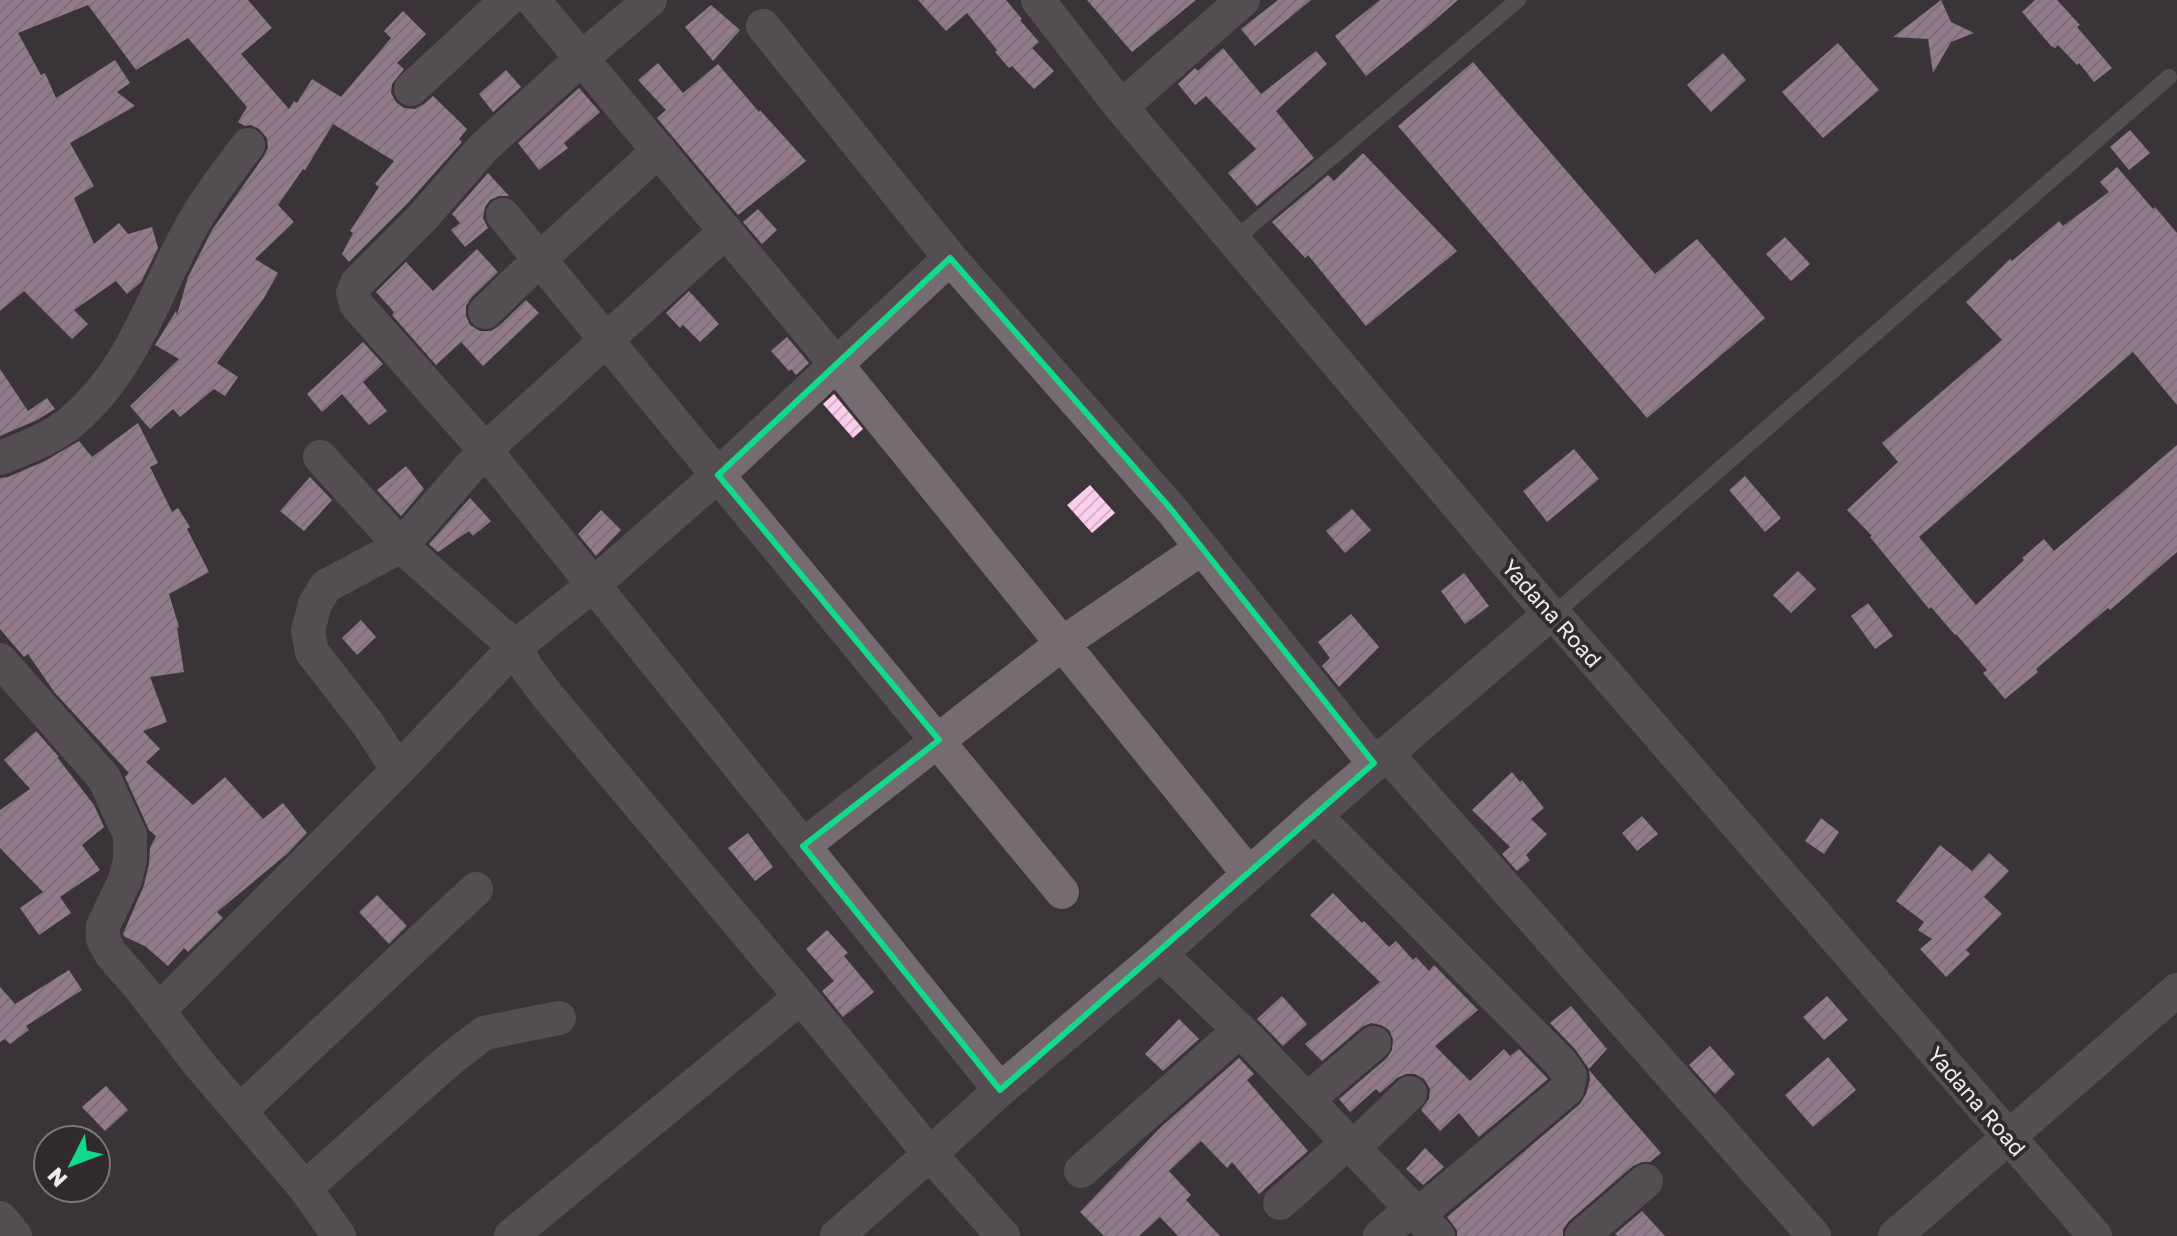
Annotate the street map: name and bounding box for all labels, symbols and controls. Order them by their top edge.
street label: Yadana Road [1496,553,1608,673]
street label: Yadana Road [1922,1041,2032,1161]
north arrow [32,1124,112,1204]
text: N [41,1162,72,1193]

